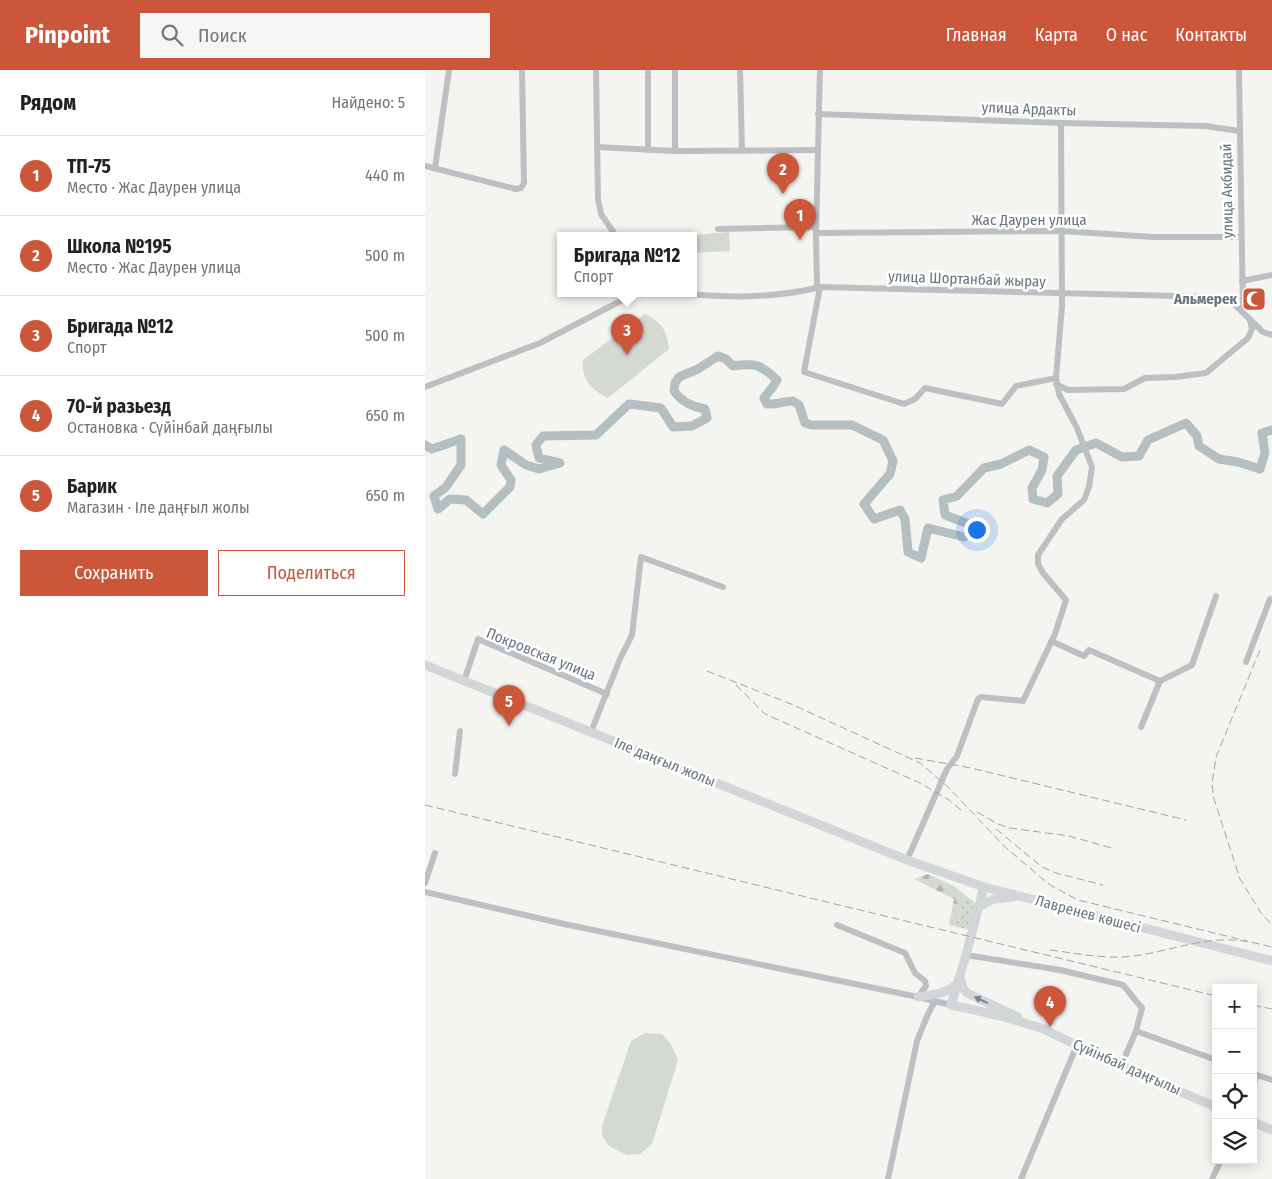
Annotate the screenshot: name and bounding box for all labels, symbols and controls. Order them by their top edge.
search box [140,13,490,58]
text: Pinpoint [25,21,110,49]
icon: search [158,21,186,49]
text: Поиск [198,24,247,47]
text: Главная [946,24,1007,46]
text: Карта [1035,24,1078,46]
text: О нас [1106,24,1147,46]
text: Контакты [1175,24,1247,46]
text: Рядом [20,90,76,116]
text: Найдено: 5 [331,93,405,112]
street label: улица Ардакты [981,98,1077,120]
street label: улица Акбидай [1217,143,1237,239]
pin: 2 [767,153,799,194]
text: ТП-75 [67,155,111,178]
text: 1 [33,166,39,185]
text: 440 m [365,166,405,185]
text: Место · Жас Даурен улица [67,178,241,197]
pin: 1 [784,199,816,240]
street label: Жас Даурен улица [972,211,1086,229]
popup [557,232,697,297]
text: Школа №195 [67,235,172,258]
text: Бригада №12 [574,244,680,267]
text: 2 [32,246,40,265]
text: 500 m [365,246,405,265]
text: Место · Жас Даурен улица [67,258,241,277]
text: Спорт [574,267,613,286]
street label: улица Шортанбай жырау [888,267,1046,291]
mosque icon: Альмерек [1241,286,1267,312]
place label: Альмерек [1173,290,1237,308]
pin: 3 [611,314,643,355]
text: Бригада №12 [67,315,173,338]
text: 3 [32,326,40,345]
text: 500 m [365,326,405,345]
text: Спорт [67,338,106,357]
text: 70-й разьезд [67,395,171,418]
text: 4 [32,406,40,425]
text: 650 m [365,406,405,425]
text: Остановка · Сүйінбай даңғылы [67,418,273,437]
text: Барик [67,475,117,498]
text: 5 [32,486,40,505]
text: 650 m [365,486,405,505]
text: Магазин · Іле даңғыл жолы [67,498,250,517]
your location [964,517,990,543]
button: Сохранить [20,550,208,596]
button: Поделиться [218,550,405,596]
street label: Покровская улица [484,624,598,684]
pin: 5 [493,685,525,726]
street label: Іле даңғыл жолы [612,734,718,790]
street label: Лавренев көшесі [1033,891,1143,937]
map controls [1212,984,1257,1164]
button: + [1212,984,1257,1029]
pin: 4 [1034,986,1066,1027]
one-way arrow [974,995,988,1003]
button: − [1212,1029,1257,1074]
street label: Сүйінбай даңғылы [1070,1035,1184,1099]
button: locate [1212,1074,1257,1119]
button: layers [1212,1119,1257,1164]

